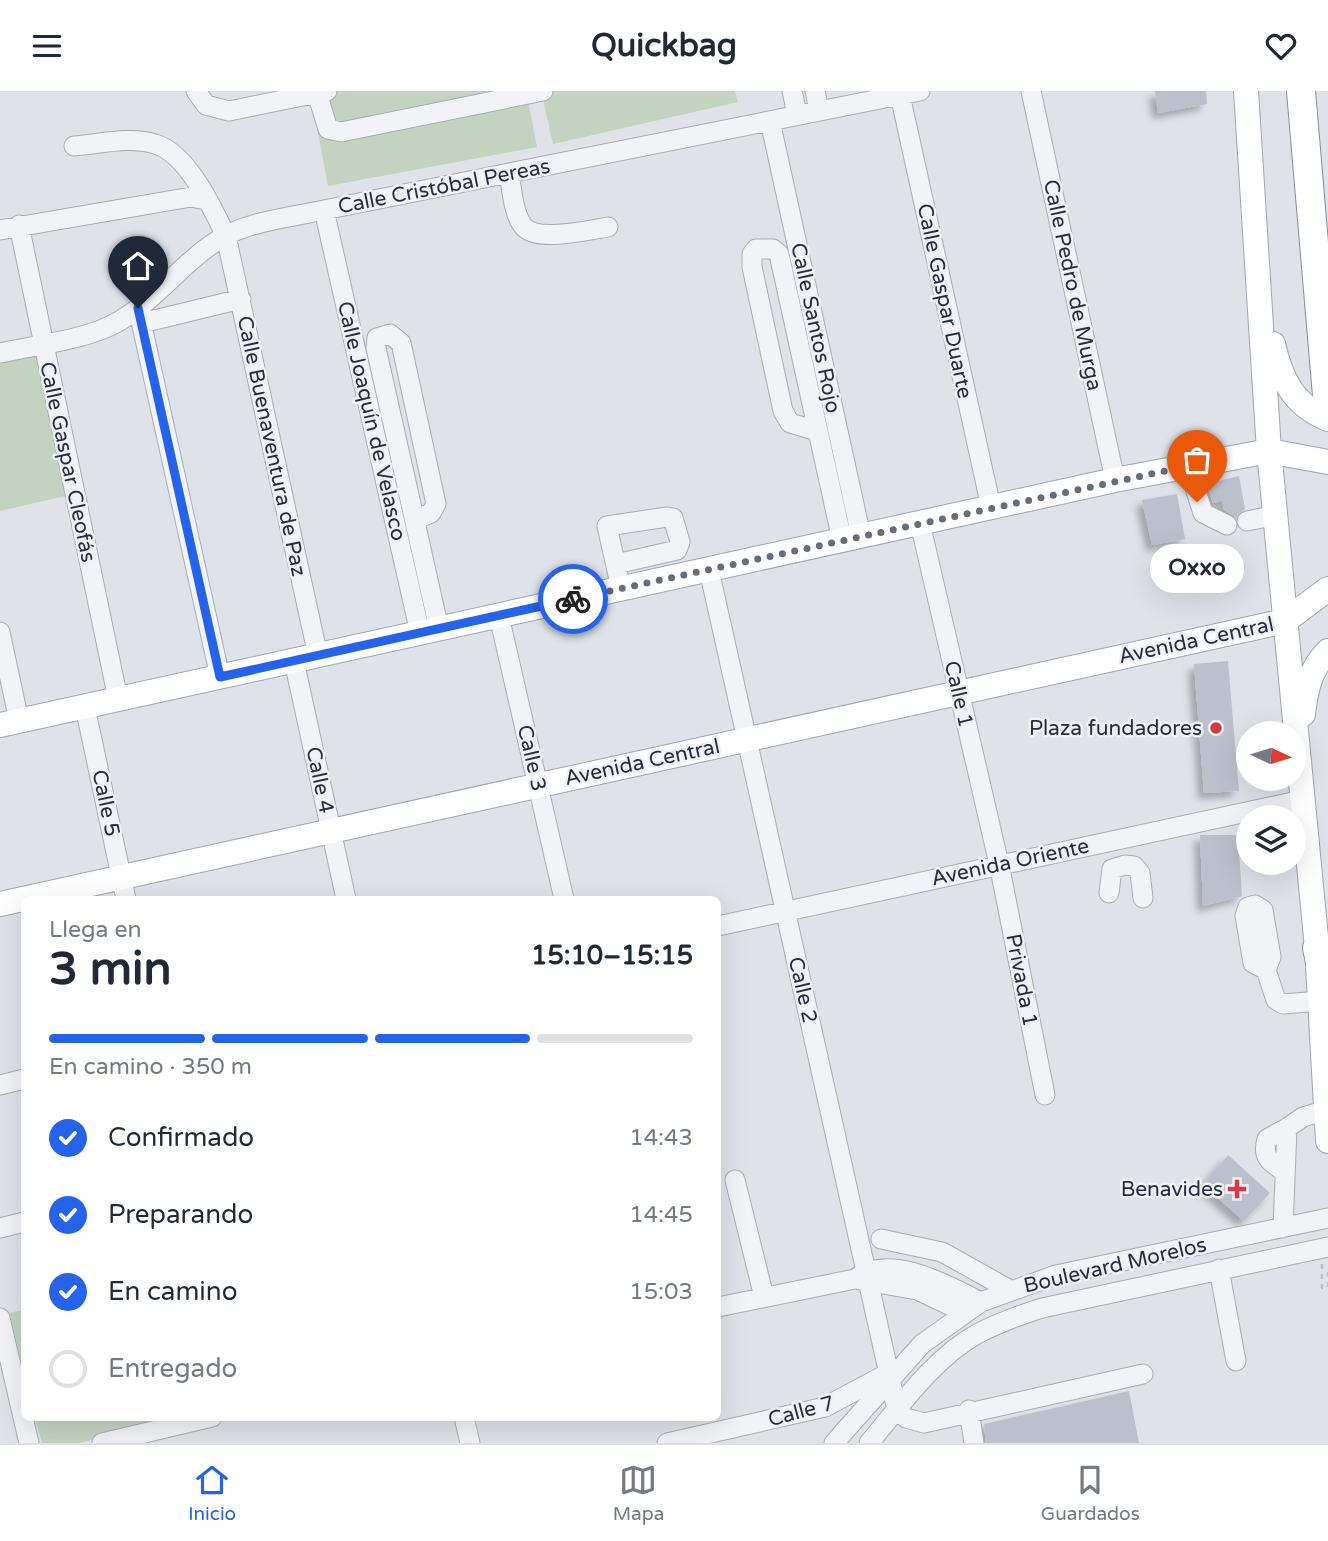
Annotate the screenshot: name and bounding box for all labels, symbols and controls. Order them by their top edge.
icon: menu [28,27,66,65]
text: Quickbag [591,27,737,65]
icon: heart [1262,27,1300,65]
street label: Calle Cristóbal Pereas [336,154,552,219]
street label: Calle Pedro de Murga [1038,177,1107,393]
street label: Calle Gaspar Duarte [912,201,977,401]
pin [108,236,168,308]
street label: Calle Santos Rojo [785,241,846,416]
icon: home [119,247,157,285]
street label: Calle Joaquín de Velasco [332,299,411,543]
street label: Calle Buenaventura de Paz [232,314,311,579]
street label: Calle Gaspar Cleofás [34,359,101,565]
pin [1167,430,1227,502]
icon: bag [1178,441,1216,479]
callout: Oxxo [1150,544,1244,593]
text: Oxxo [1168,554,1226,582]
courier [538,564,608,634]
icon: bike [554,580,592,618]
street label: Avenida Central [1116,612,1276,669]
street label: Calle 1 [939,658,978,730]
place label: Plaza fundadores [1029,716,1202,741]
marker: Plaza fundadores [1208,720,1224,736]
north arrow [1236,721,1306,791]
map controls [1236,721,1306,875]
street label: Calle 3 [512,722,551,794]
street label: Avenida Central [562,734,722,791]
street label: Calle 4 [300,745,339,816]
street label: Calle 5 [86,768,125,839]
button: layers [1236,805,1306,875]
street label: Avenida Oriente [929,834,1091,891]
text: Llega en [49,916,141,944]
street label: Privada 1 [1000,932,1043,1028]
text: 15:10–15:15 [531,940,693,971]
text: 3 min [49,942,172,997]
street label: Calle 2 [783,954,822,1026]
text: En camino · 350 m [49,1053,252,1081]
icon: check [49,1119,87,1157]
text: Confirmado [108,1122,254,1153]
text: 14:43 [629,1124,693,1152]
place label: Benavides [1121,1177,1223,1202]
marker: Benavides [1229,1181,1245,1197]
icon: check [49,1196,87,1234]
text: Preparando [108,1199,253,1230]
text: 14:45 [629,1201,693,1229]
street label: Boulevard Morelos [1021,1232,1209,1299]
icon: check [49,1273,87,1311]
text: En camino [108,1276,237,1307]
text: 15:03 [629,1278,693,1306]
text: Entregado [108,1353,237,1384]
street label: Calle 7 [765,1391,837,1432]
tab: Inicio [188,1461,236,1525]
tab: Mapa [613,1461,664,1525]
tab: Guardados [1041,1461,1140,1525]

